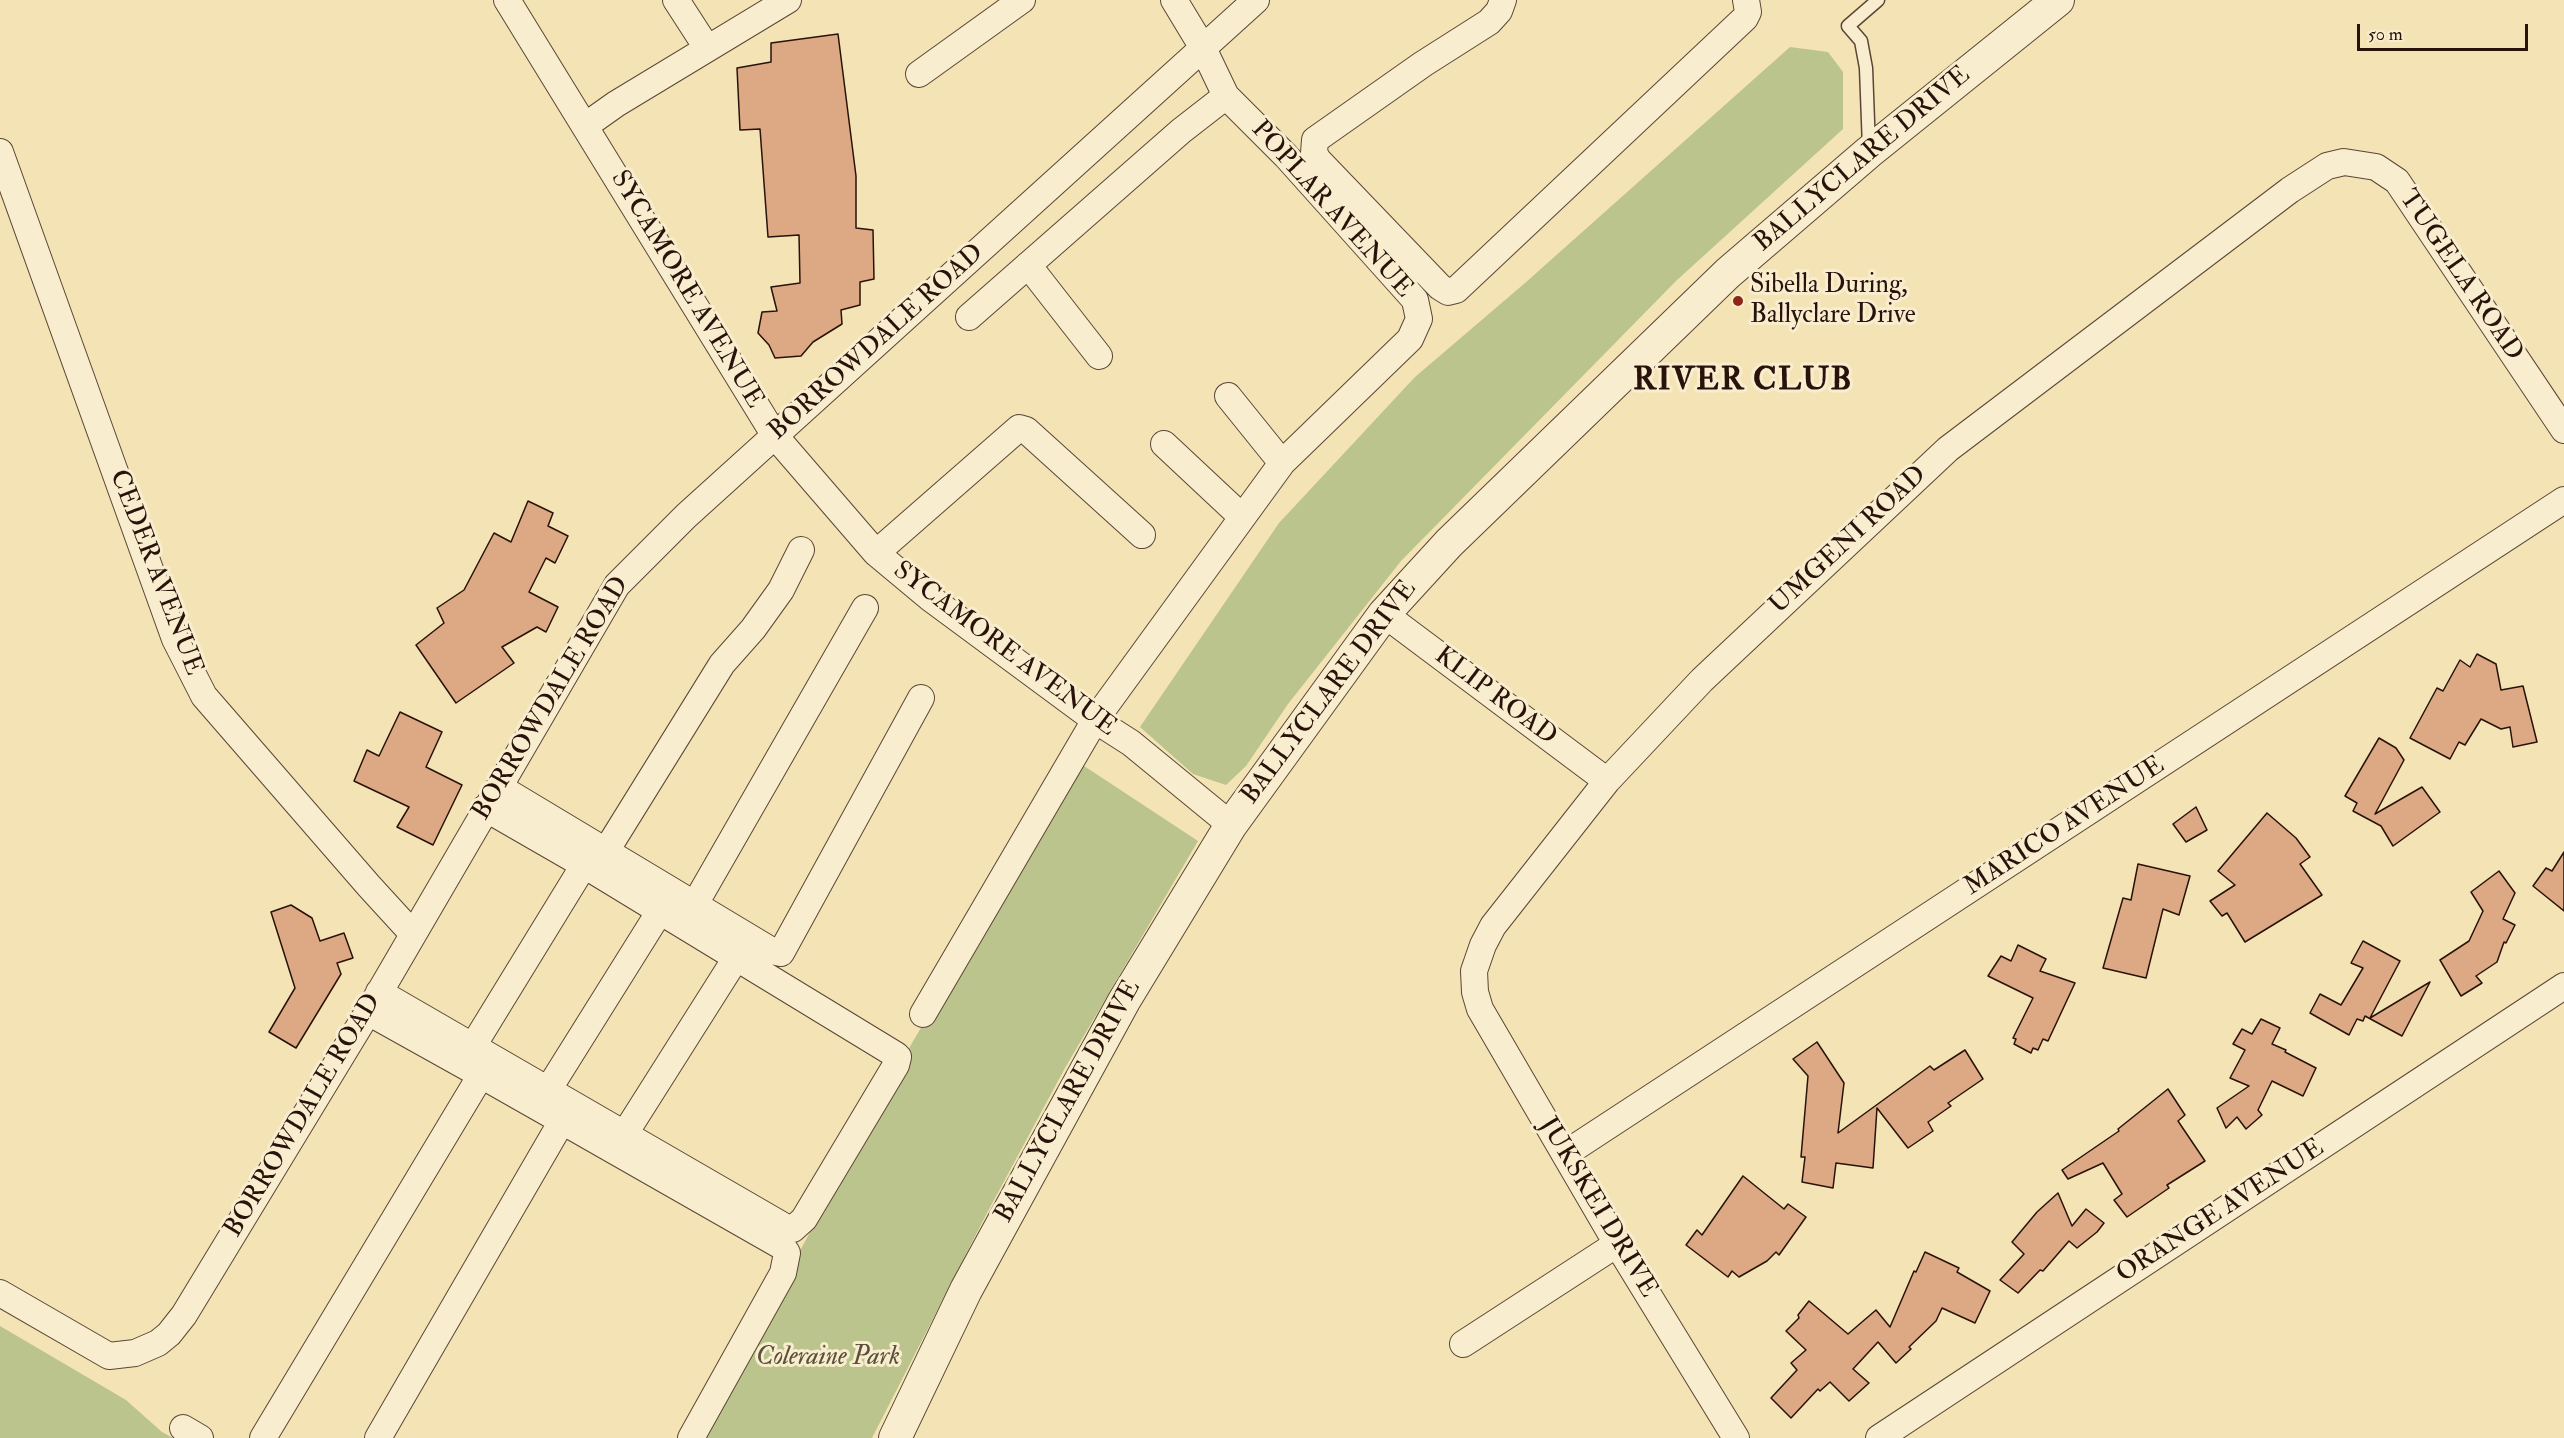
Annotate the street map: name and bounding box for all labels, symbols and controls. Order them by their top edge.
scale bar [2360,12,2531,50]
text: 50 m [2368,23,2403,46]
street label: BALLYCLARE DRIVE [1749,61,1977,259]
street label: POPLAR AVENUE [1243,115,1419,305]
street label: SYCAMORE AVENUE [603,166,769,414]
street label: TUGELA ROAD [2391,185,2529,367]
street label: BORROWDALE ROAD [763,238,991,448]
place label: Sibella During, Ballyclare Drive [1750,270,1916,332]
marker: Sibella During, Ballyclare Drive [1731,294,1745,308]
district label: RIVER CLUB [1633,363,1853,401]
street label: UMGENI ROAD [1764,460,1934,622]
street label: CEDER AVENUE [102,466,208,680]
street label: SYCAMORE AVENUE [886,556,1122,744]
street label: BORROWDALE ROAD [467,572,637,826]
street label: BALLYCLARE DRIVE [1236,575,1424,811]
street label: KLIP ROAD [1428,641,1562,753]
street label: MARICO AVENUE [1959,751,2171,903]
street label: BALLYCLARE DRIVE [989,975,1149,1229]
street label: BORROWDALE ROAD [219,989,389,1243]
street label: JUKSKEI DRIVE [1531,1112,1663,1304]
street label: ORANGE AVENUE [2112,1133,2330,1291]
park label: Coleraine Park [756,1342,900,1374]

